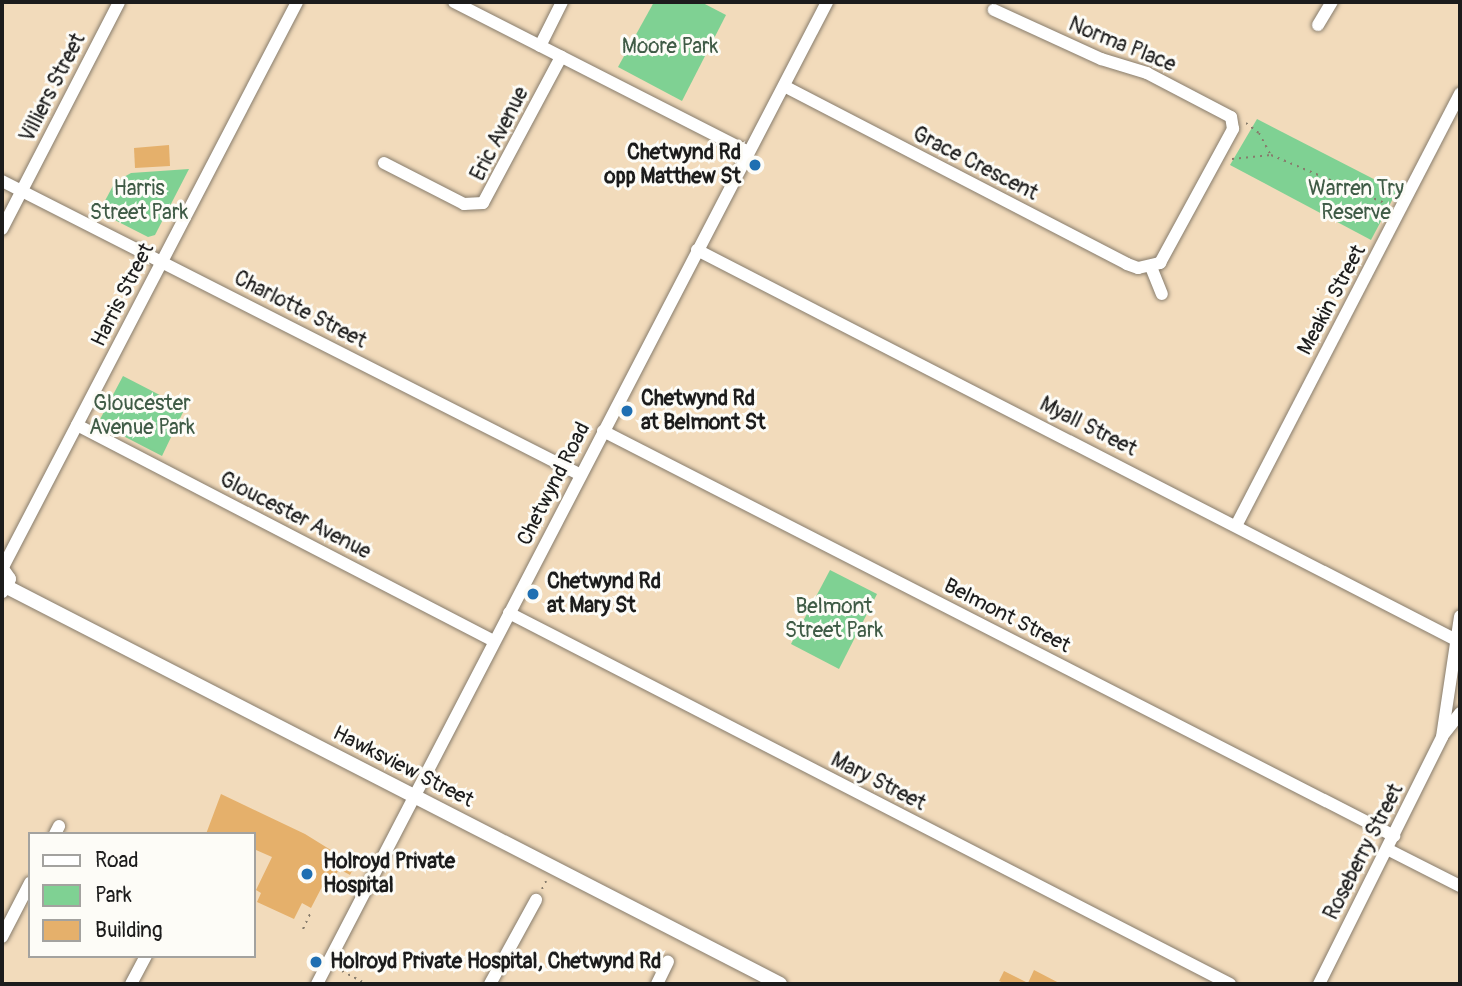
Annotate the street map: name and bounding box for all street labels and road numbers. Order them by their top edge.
street label: Norma Place [1065,12,1179,78]
street label: Villiers Street [15,29,91,147]
street label: Eric Avenue [466,83,534,185]
street label: Grace Crescent [908,122,1042,206]
street label: Harris Street [86,239,160,351]
street label: Meakin Street [1292,241,1372,359]
street label: Charlotte Street [230,266,370,354]
street label: Myall Street [1035,392,1141,462]
street label: Chetwynd Road [512,418,596,550]
street label: Gloucester Avenue [215,467,375,565]
street label: Belmont Street [940,573,1074,659]
street label: Hawksview Street [328,721,478,813]
street label: Mary Street [826,747,930,817]
street label: Roseberry Street [1319,780,1409,924]

